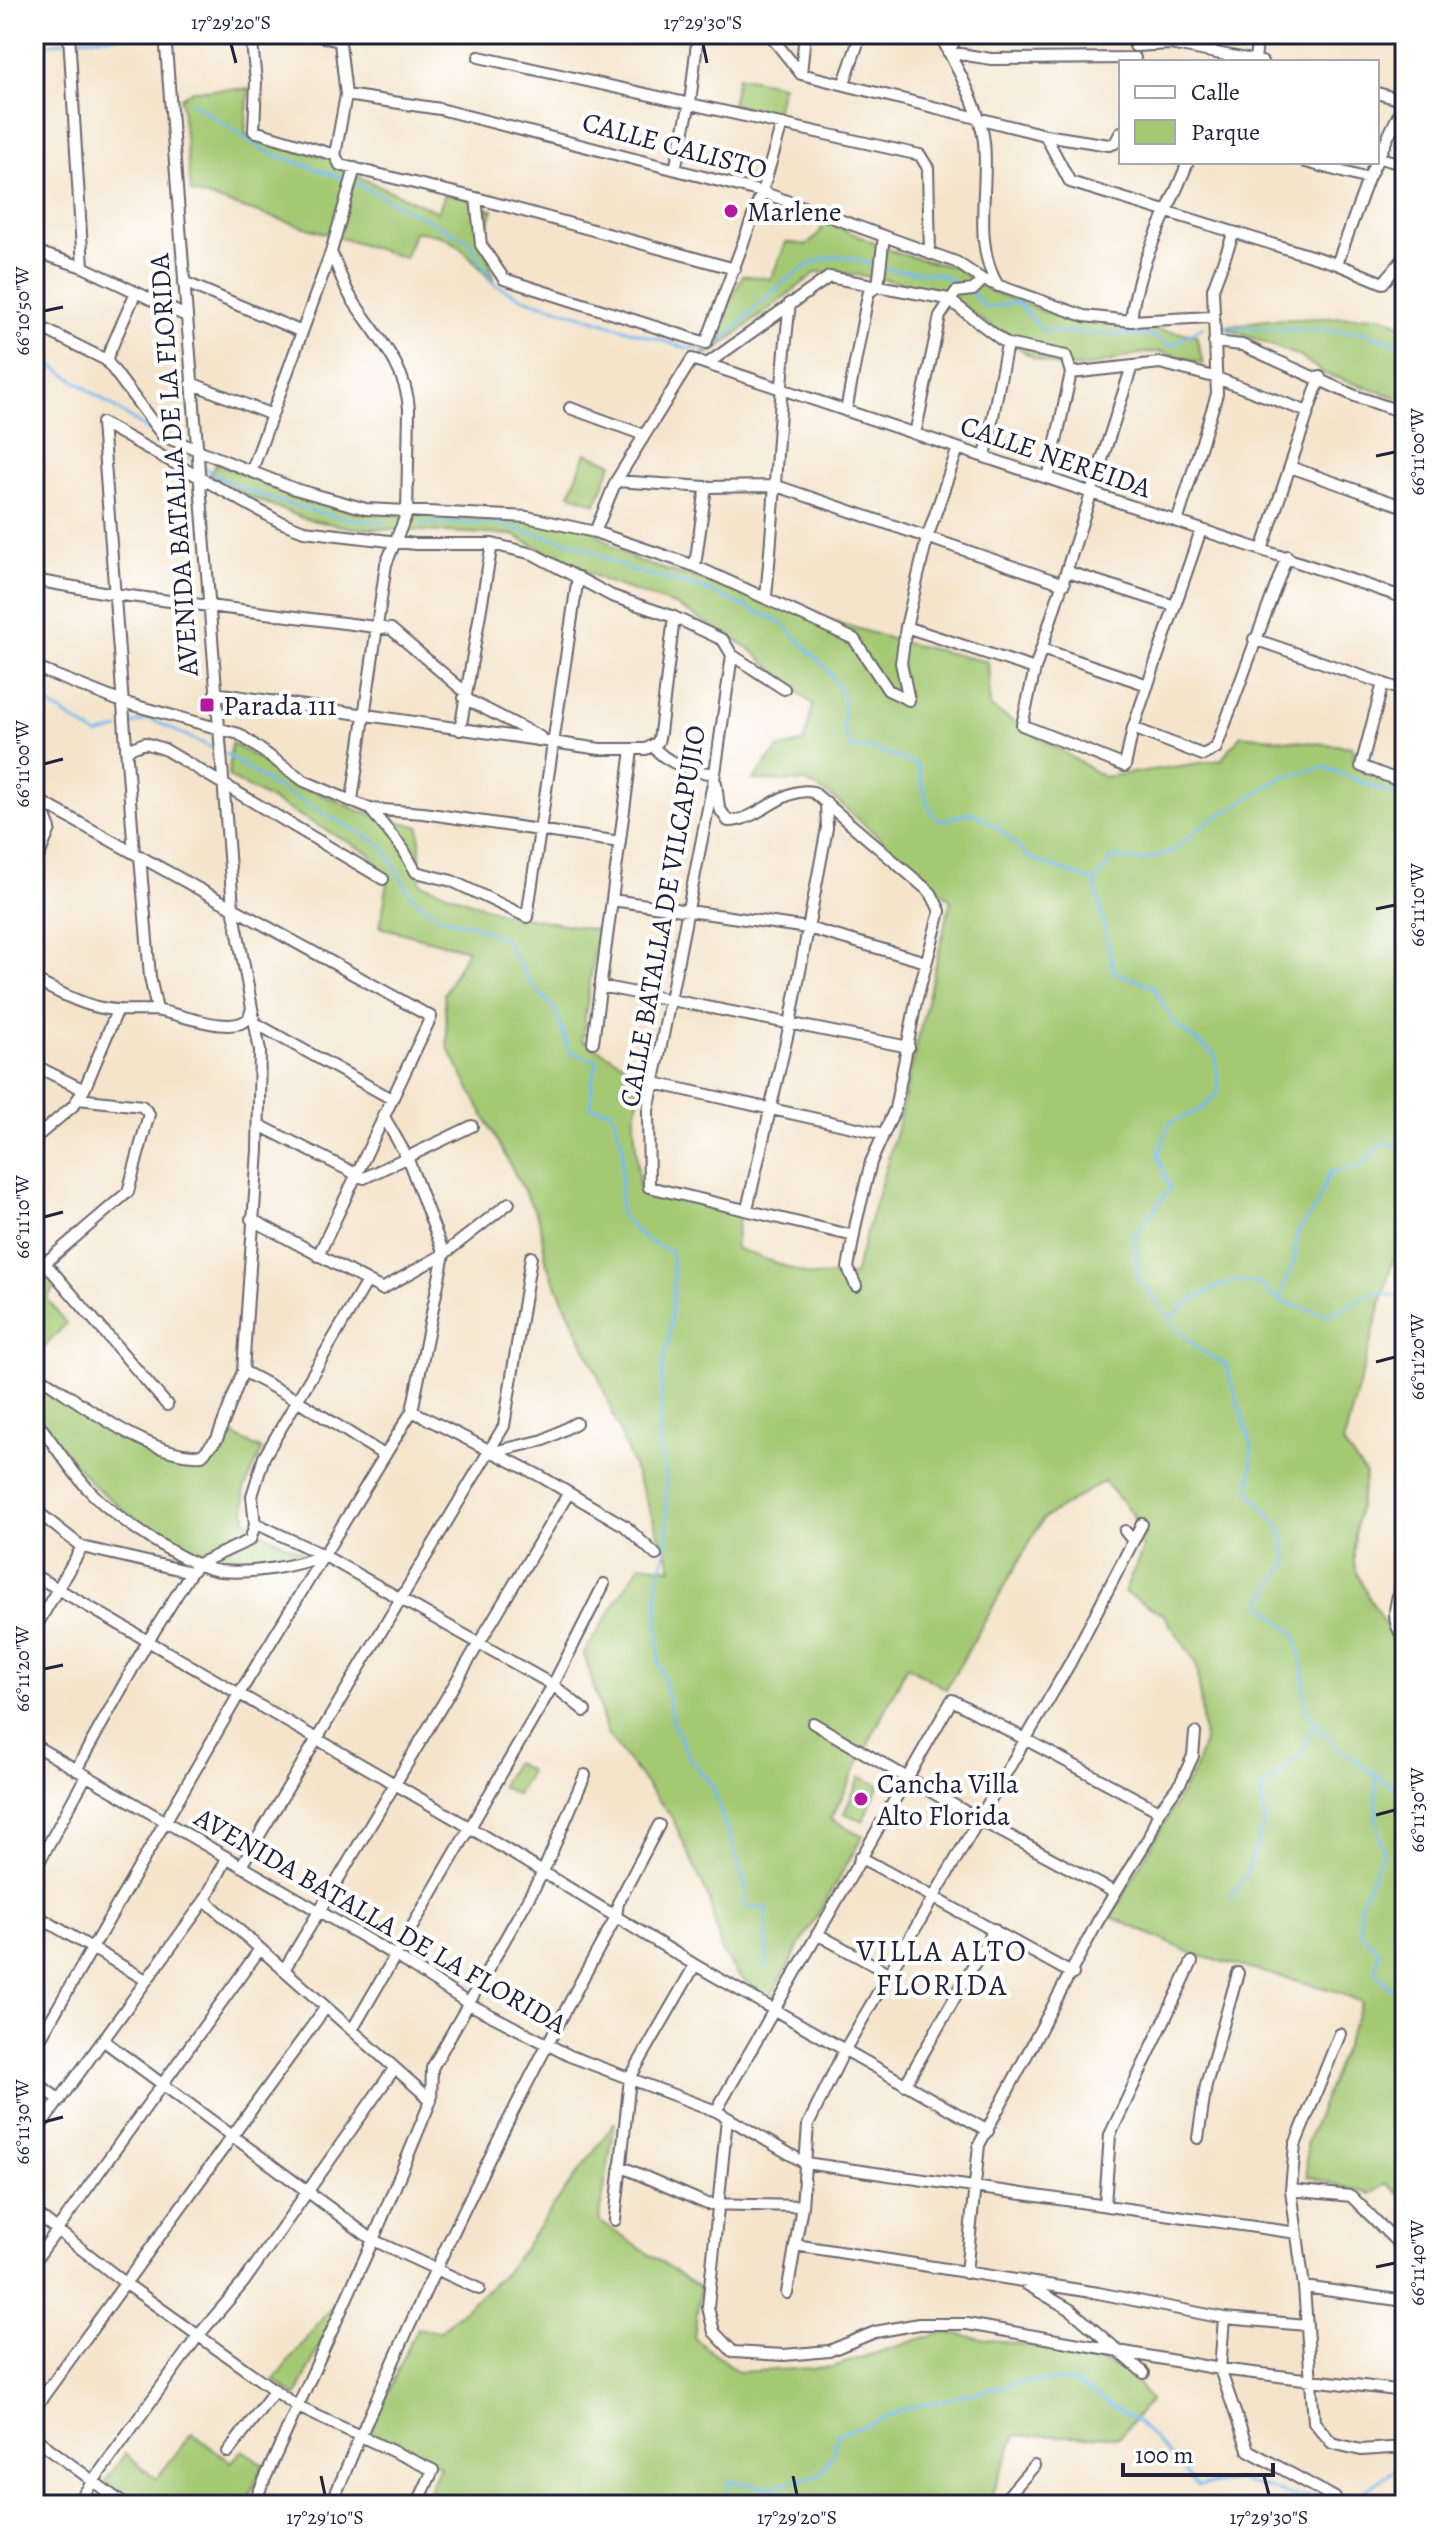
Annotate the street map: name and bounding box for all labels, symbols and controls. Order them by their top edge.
text: 17°29'20"S [191,9,271,36]
text: 17°29'30"S [664,9,742,36]
legend [1119,60,1379,164]
text: Calle [1191,76,1240,108]
street label: CALLE CALISTO [578,103,771,189]
text: Parque [1191,116,1260,148]
place label: Marlene [747,193,841,231]
marker: Marlene [722,202,740,220]
street label: AVENIDA BATALLA DE LA FLORIDA [140,252,208,679]
text: 66°10'50"W [9,266,36,356]
street label: CALLE NEREIDA [955,407,1157,508]
text: 66°11'00"W [1404,408,1431,496]
place label: Parada 111 [223,687,337,725]
marker: Parada 111 [198,696,216,714]
text: 66°11'00"W [9,720,36,808]
street label: CALLE BATALLA DE VILCAPUJIO [611,722,715,1110]
text: 66°11'10"W [1404,863,1431,947]
text: 66°11'10"W [9,1175,36,1259]
text: 66°11'20"W [1404,1313,1431,1400]
text: 66°11'20"W [9,1625,36,1712]
place label: Cancha Villa Alto Florida [876,1765,1019,1835]
text: 66°11'30"W [1404,1767,1431,1853]
marker: Cancha Villa Alto Florida [852,1790,870,1808]
street label: AVENIDA BATALLA DE LA FLORIDA [187,1798,574,2044]
district label: VILLA ALTO FLORIDA [855,1931,1028,2005]
text: 66°11'30"W [9,2079,36,2165]
text: 66°11'40"W [1404,2220,1431,2306]
scale bar [1123,2427,1273,2477]
text: 100 m [1135,2439,1194,2471]
text: 17°29'10"S [286,2504,364,2531]
text: 17°29'20"S [757,2504,837,2531]
text: 17°29'30"S [1230,2504,1308,2531]

